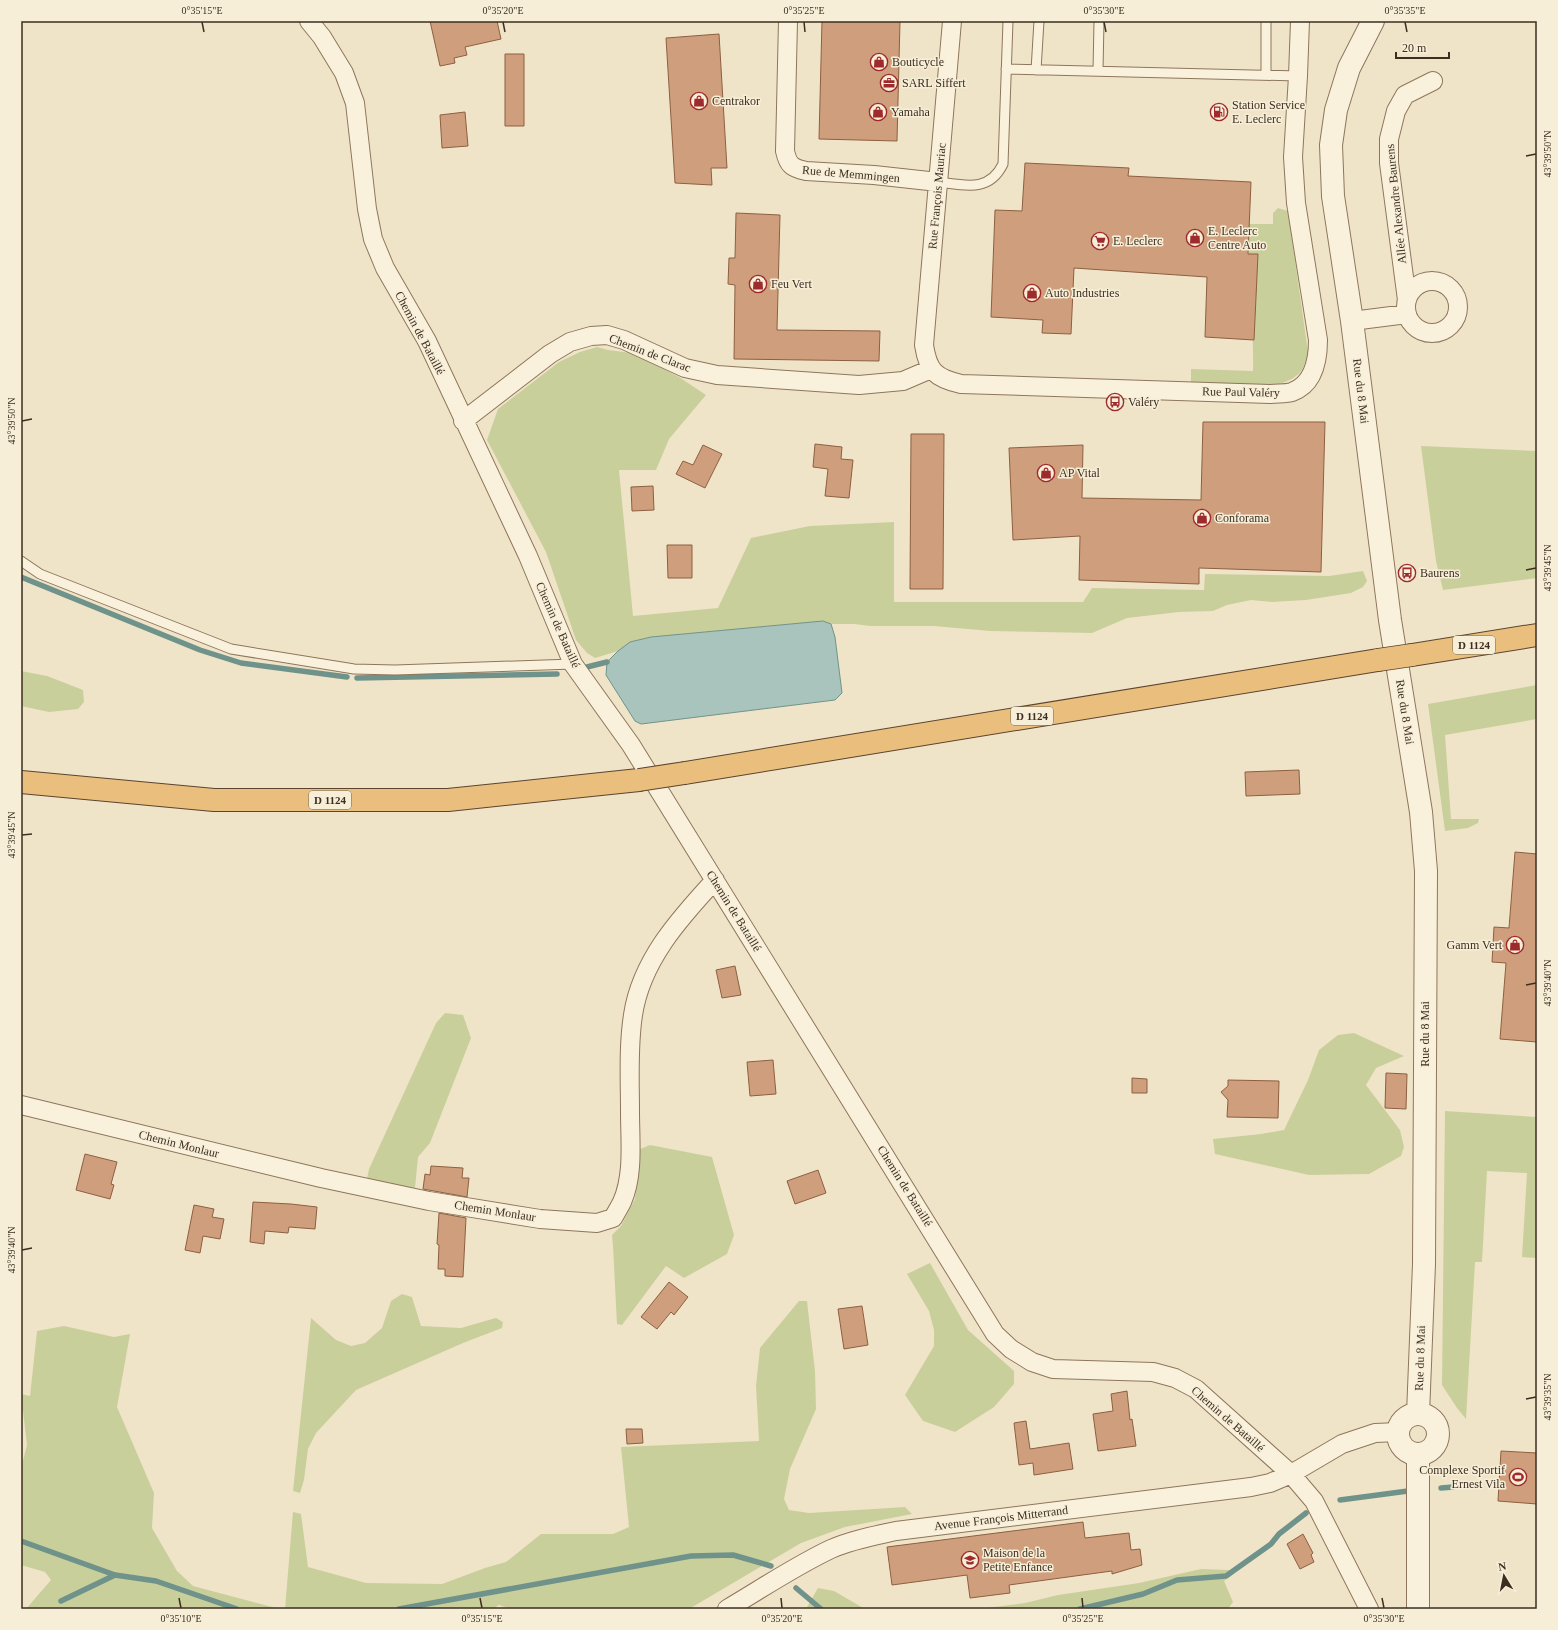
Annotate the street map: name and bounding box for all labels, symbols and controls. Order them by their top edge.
text: 0°35'15"E [182,5,223,16]
text: 0°35'20"E [483,5,524,16]
text: 0°35'25"E [784,5,825,16]
text: 0°35'30"E [1084,5,1125,16]
text: 0°35'35"E [1385,5,1426,16]
scale bar [1396,34,1449,60]
text: 20 m [1402,41,1427,55]
shop icon: Bouticycle [869,52,889,72]
place label: Bouticycle [892,55,944,69]
office icon: SARL Siffert [879,73,899,93]
place label: SARL Siffert [902,76,966,90]
shop icon: Centrakor [689,91,709,111]
place label: Centrakor [712,94,760,108]
place label: Station Service E. Leclerc [1232,98,1305,126]
shop icon: Yamaha [868,102,888,122]
fuel station icon: Station Service E. Leclerc [1209,102,1229,122]
place label: Yamaha [891,105,930,119]
text: 43°39'50"N [1542,130,1553,178]
street label: Rue François Mauriac [925,142,949,250]
street label: Allée Alexandre Baurens [1383,143,1409,265]
street label: Rue de Memmingen [802,163,900,185]
place label: E. Leclerc Centre Auto [1208,224,1266,252]
shop icon: E. Leclerc Centre Auto [1185,228,1205,248]
supermarket icon: E. Leclerc [1090,231,1110,251]
place label: E. Leclerc [1113,234,1162,248]
shop icon: Feu Vert [748,274,768,294]
place label: Feu Vert [771,277,812,291]
shop icon: Auto Industries [1022,283,1042,303]
place label: Auto Industries [1045,286,1120,300]
street label: Chemin de Bataillé [392,289,448,377]
street label: Chemin de Clarac [607,331,693,375]
street label: Rue du 8 Mai [1350,358,1372,425]
street label: Rue Paul Valéry [1202,384,1280,400]
bus stop icon: Valéry [1105,392,1125,412]
place label: Valéry [1128,395,1159,409]
text: 43°39'50"N [6,397,17,445]
shop icon: AP Vital [1036,463,1056,483]
place label: AP Vital [1059,466,1101,480]
shop icon: Conforama [1192,508,1212,528]
place label: Conforama [1215,511,1270,525]
text: 43°39'45"N [1542,544,1553,592]
bus stop icon: Baurens [1397,563,1417,583]
place label: Baurens [1420,566,1460,580]
street label: Chemin de Bataillé [533,580,583,670]
road number: D 1124 [1453,636,1495,654]
street label: Rue du 8 Mai [1393,678,1417,746]
road number: D 1124 [1011,707,1053,725]
road number: D 1124 [309,791,351,809]
text: 43°39'45"N [6,811,17,859]
street label: Chemin de Bataillé [704,868,764,954]
shop icon: Gamm Vert [1505,935,1525,955]
place label: Gamm Vert [1447,938,1503,952]
text: 43°39'40"N [1542,959,1553,1007]
street label: Rue du 8 Mai [1418,1001,1432,1067]
street label: Chemin Monlaur [137,1127,221,1161]
street label: Chemin de Bataillé [875,1143,935,1229]
street label: Chemin Monlaur [453,1198,537,1224]
text: 43°39'40"N [6,1226,17,1274]
street label: Rue du 8 Mai [1412,1324,1428,1391]
text: 43°39'35"N [1542,1373,1553,1421]
street label: Chemin de Bataillé [1188,1383,1268,1455]
place label: Complexe Sportif Ernest Vila [1419,1463,1506,1491]
sports icon: Complexe Sportif Ernest Vila [1508,1467,1528,1487]
street label: Avenue François Mitterrand [933,1503,1069,1533]
place label: Maison de la Petite Enfance [983,1546,1053,1574]
school or university icon: Maison de la Petite Enfance [960,1550,980,1570]
north arrow [1484,1556,1524,1596]
text: N [1497,1560,1507,1573]
text: 0°35'10"E [161,1613,202,1624]
text: 0°35'15"E [462,1613,503,1624]
text: 0°35'20"E [762,1613,803,1624]
text: 0°35'25"E [1063,1613,1104,1624]
text: 0°35'30"E [1364,1613,1405,1624]

